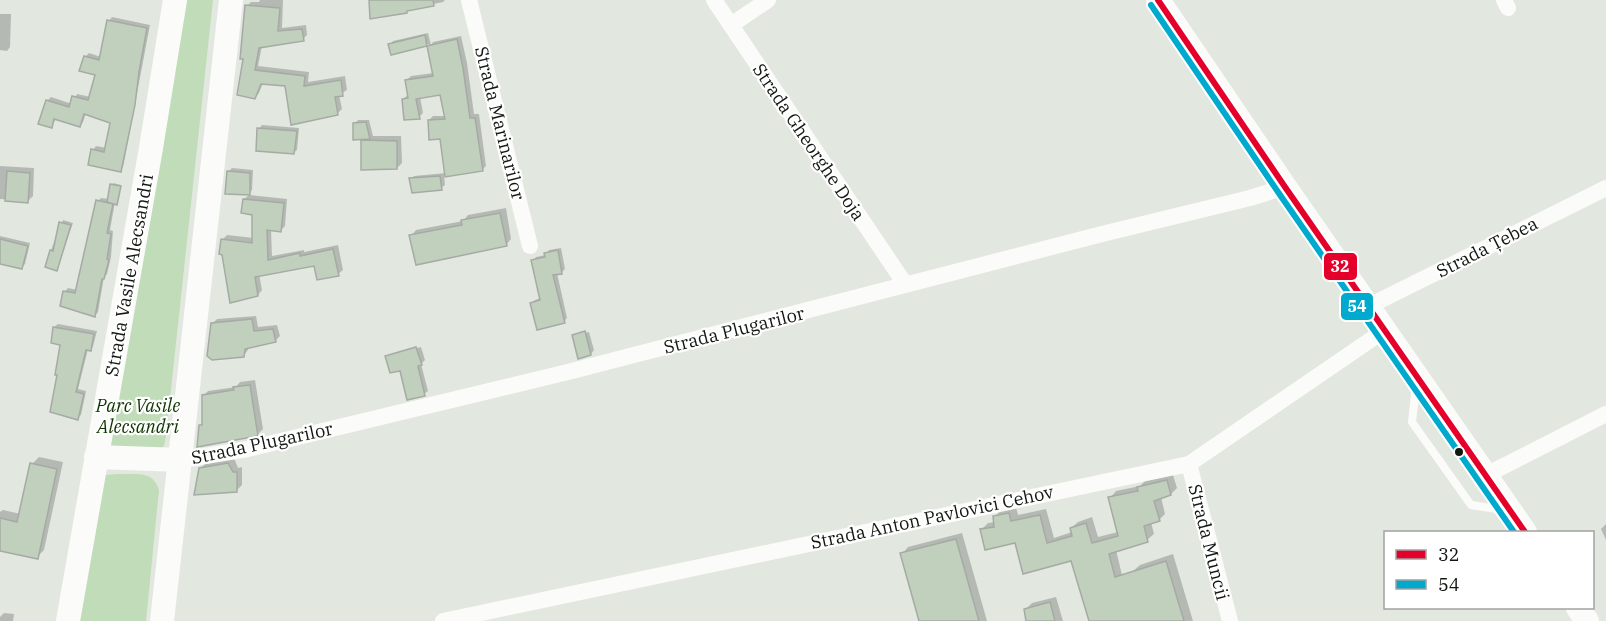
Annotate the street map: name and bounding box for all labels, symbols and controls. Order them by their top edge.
street label: Strada Marinarilor [470,44,530,202]
street label: Strada Gheorghe Doja [748,59,870,225]
street label: Strada Vasile Alecsandri [100,172,158,378]
street label: Strada Țebea [1432,212,1542,282]
line badge: 32 [1323,252,1358,281]
text: 32 [1330,256,1350,276]
line badge: 54 [1340,292,1374,321]
text: 54 [1347,296,1367,316]
street label: Strada Plugarilor [661,301,807,359]
park label: Parc Vasile Alecsandri [95,394,180,438]
street label: Strada Plugarilor [189,417,335,469]
unlabelled marker [1453,446,1465,458]
street label: Strada Anton Pavlovici Cehov [808,480,1056,554]
street label: Strada Muncii [1183,482,1235,603]
legend [1384,531,1594,609]
text: 32 [1438,543,1460,566]
text: 54 [1438,573,1460,596]

